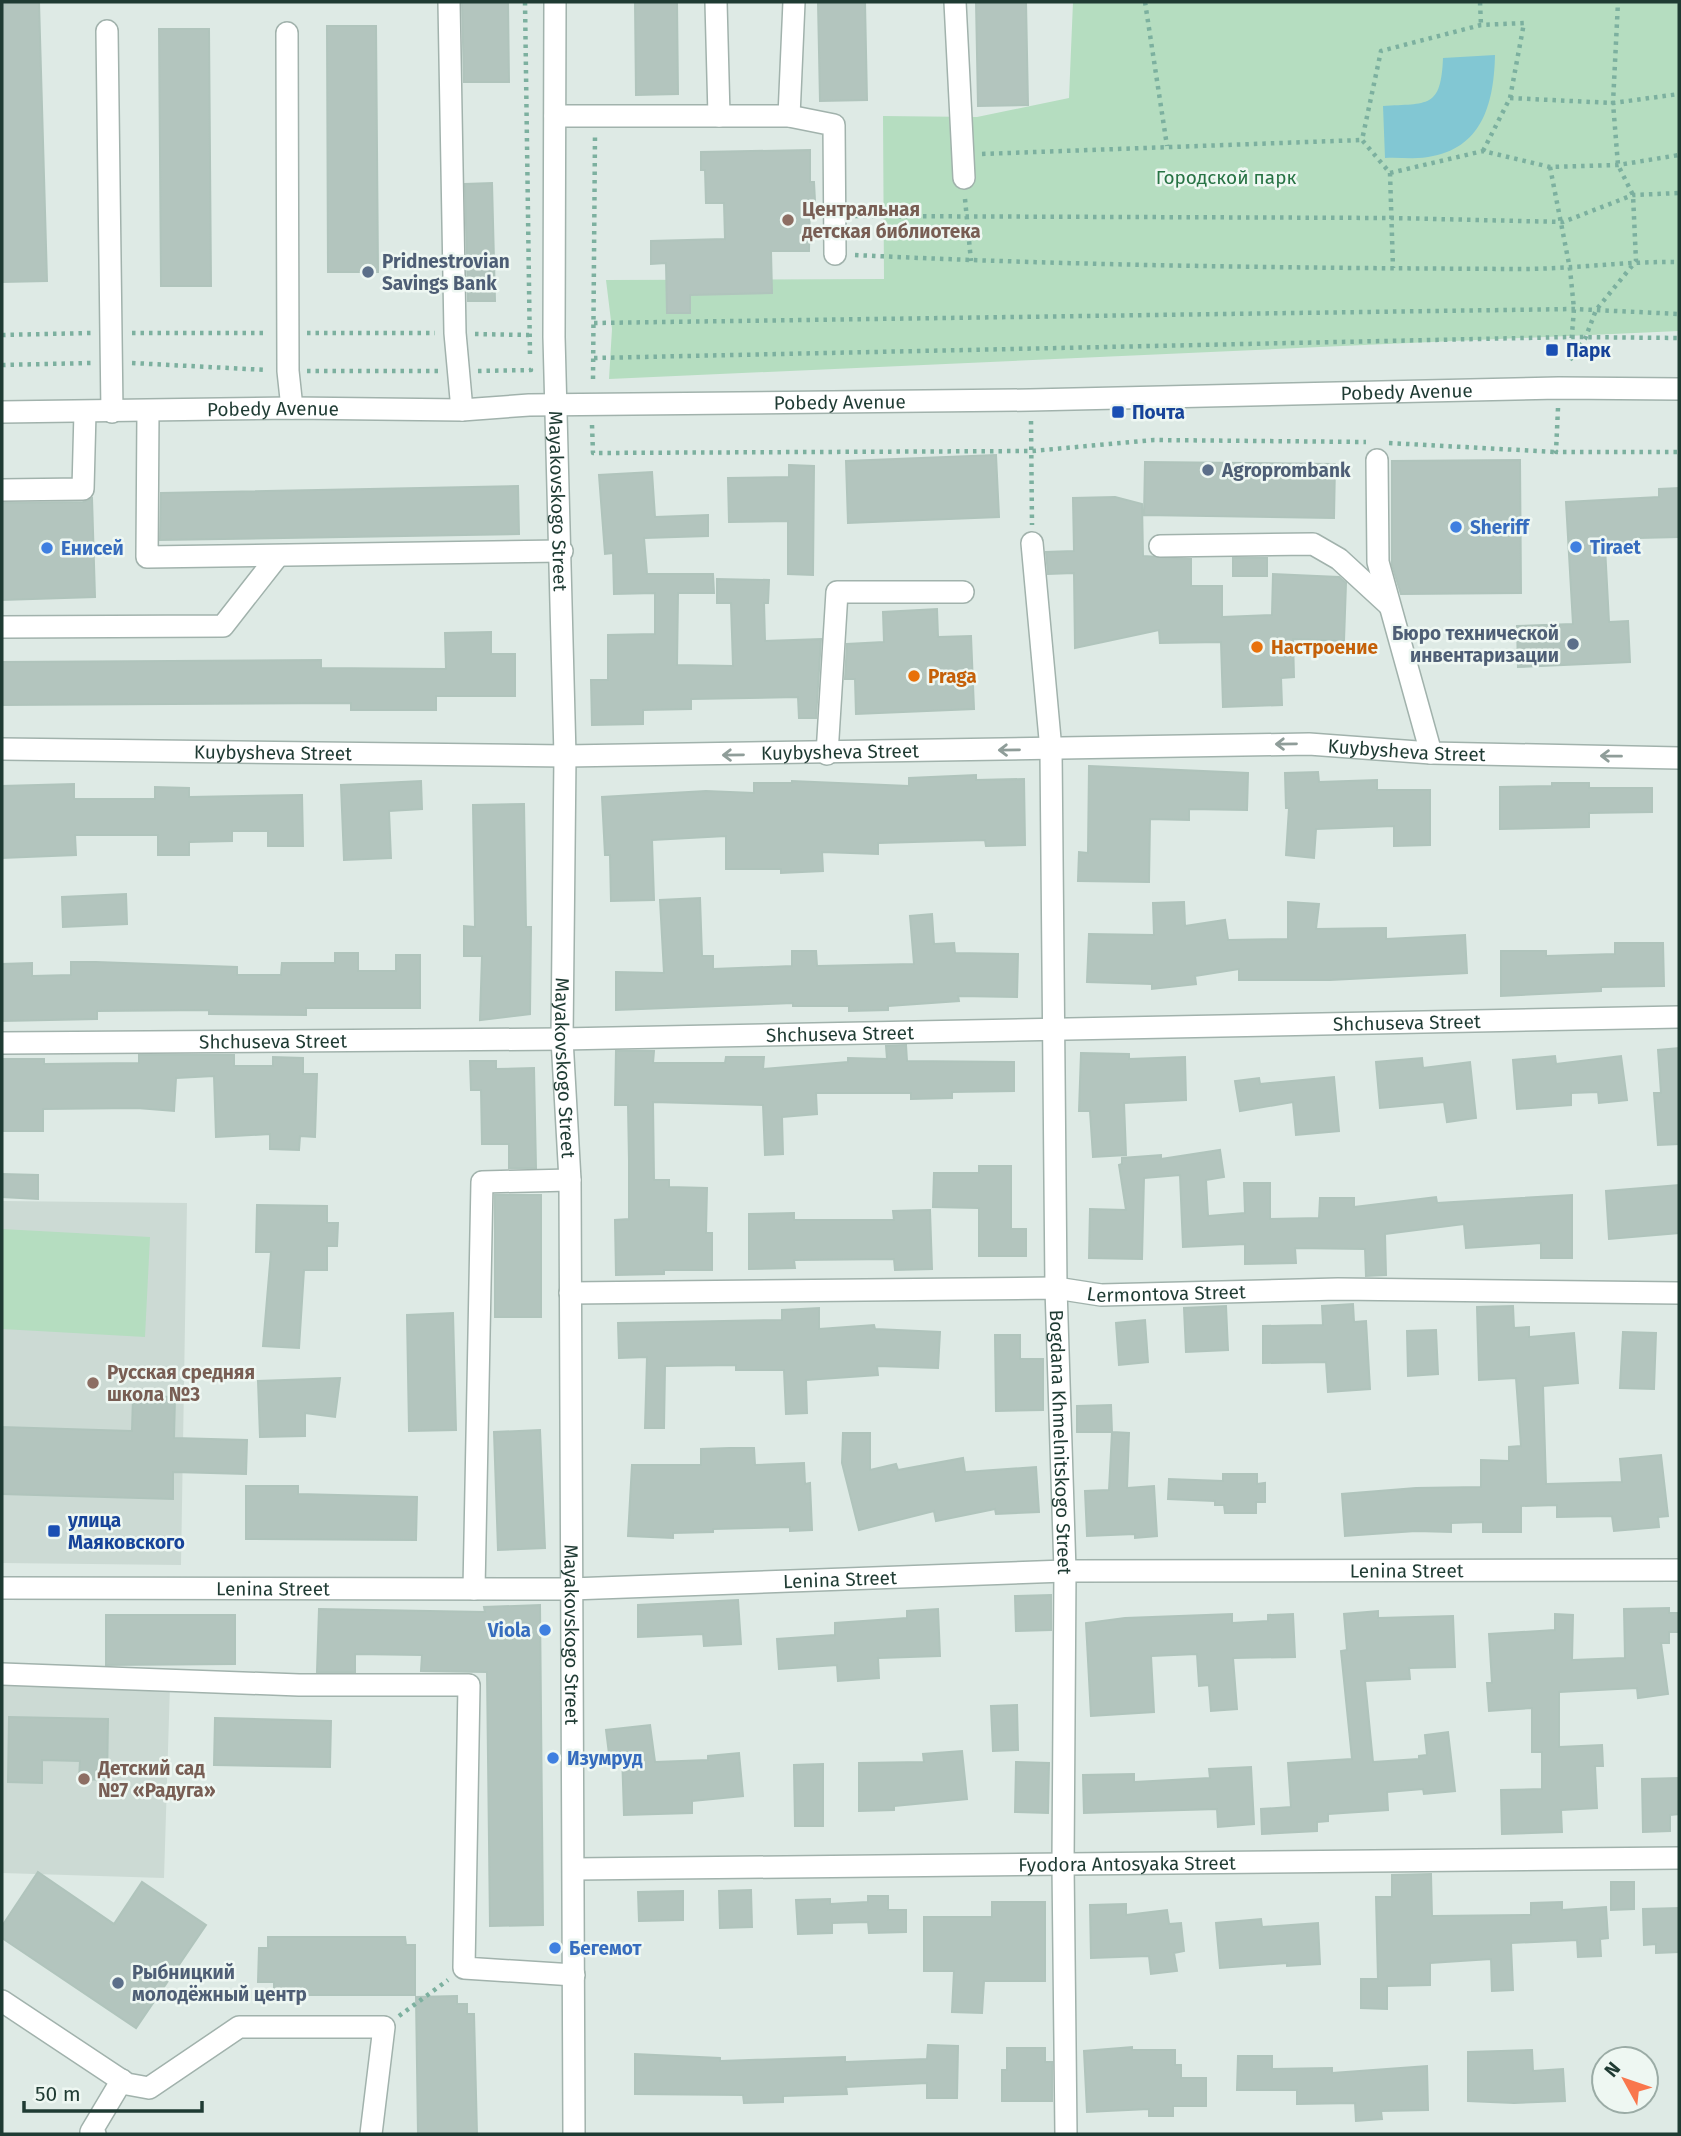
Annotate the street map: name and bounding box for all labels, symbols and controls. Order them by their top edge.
park label: Городской парк [1156,166,1296,189]
place label: Центральная детская библиотека [802,198,981,243]
marker: Центральная детская библиотека [780,212,796,228]
place label: Pridnestrovian Savings Bank [382,250,510,295]
marker: Pridnestrovian Savings Bank [360,264,376,280]
place label: Парк [1566,339,1611,362]
marker: Парк [1544,342,1560,358]
street label: Pobedy Avenue [1340,378,1473,404]
street label: Pobedy Avenue [774,390,906,414]
street label: Pobedy Avenue [207,396,339,421]
place label: Почта [1132,401,1185,424]
marker: Почта [1110,404,1126,420]
street label: Mayakovskogo Street [544,410,572,592]
place label: Agroprombank [1221,459,1351,482]
marker: Agroprombank [1200,462,1216,478]
place label: Sheriff [1470,516,1531,539]
marker: Sheriff [1448,519,1464,535]
place label: Tiraet [1590,536,1641,559]
place label: Енисей [61,537,124,560]
marker: Tiraet [1568,539,1584,555]
marker: Енисей [39,540,55,556]
place label: Бюро технической инвентаризации [1392,622,1559,667]
place label: Настроение [1271,636,1378,659]
marker: Бюро технической инвентаризации [1565,636,1581,652]
marker: Настроение [1249,639,1265,655]
place label: Praga [928,665,977,688]
marker: Praga [906,668,922,684]
street label: Kuybysheva Street [1327,734,1486,766]
one-way arrow [1275,737,1298,751]
street label: Kuybysheva Street [761,739,919,764]
street label: Kuybysheva Street [194,740,352,765]
one-way arrow [998,744,1021,757]
one-way arrow [722,748,745,762]
one-way arrow [1600,750,1623,763]
street label: Mayakovskogo Street [550,977,580,1159]
street label: Shchuseva Street [1333,1009,1481,1035]
street label: Shchuseva Street [766,1021,914,1046]
street label: Shchuseva Street [199,1029,347,1053]
street label: Lermontova Street [1085,1280,1246,1307]
street label: Bogdana Khmelnitskogo Street [1045,1309,1077,1575]
place label: Русская средняя школа №3 [107,1361,255,1406]
marker: Русская средняя школа №3 [85,1375,101,1391]
place label: улица Маяковского [67,1509,185,1554]
marker: улица Маяковского [46,1523,62,1539]
street label: Mayakovskogo Street [560,1544,584,1725]
street label: Lenina Street [1350,1559,1464,1582]
street label: Lenina Street [782,1566,897,1593]
street label: Lenina Street [216,1577,330,1600]
place label: Viola [487,1619,531,1642]
marker: Viola [537,1622,553,1638]
place label: Изумруд [567,1747,643,1770]
marker: Изумруд [545,1750,561,1766]
place label: Детский сад №7 «Радуга» [97,1757,216,1802]
marker: Детский сад №7 «Радуга» [76,1771,92,1787]
street label: Fyodora Antosyaka Street [1018,1851,1236,1876]
place label: Бегемот [569,1937,642,1960]
marker: Бегемот [547,1940,563,1956]
place label: Рыбницкий молодёжный центр [132,1961,307,2006]
marker: Рыбницкий молодёжный центр [110,1975,126,1991]
north arrow [1590,2045,1660,2115]
text: N [1599,2057,1625,2082]
scale bar [24,2070,203,2114]
text: 50 m [35,2081,81,2107]

